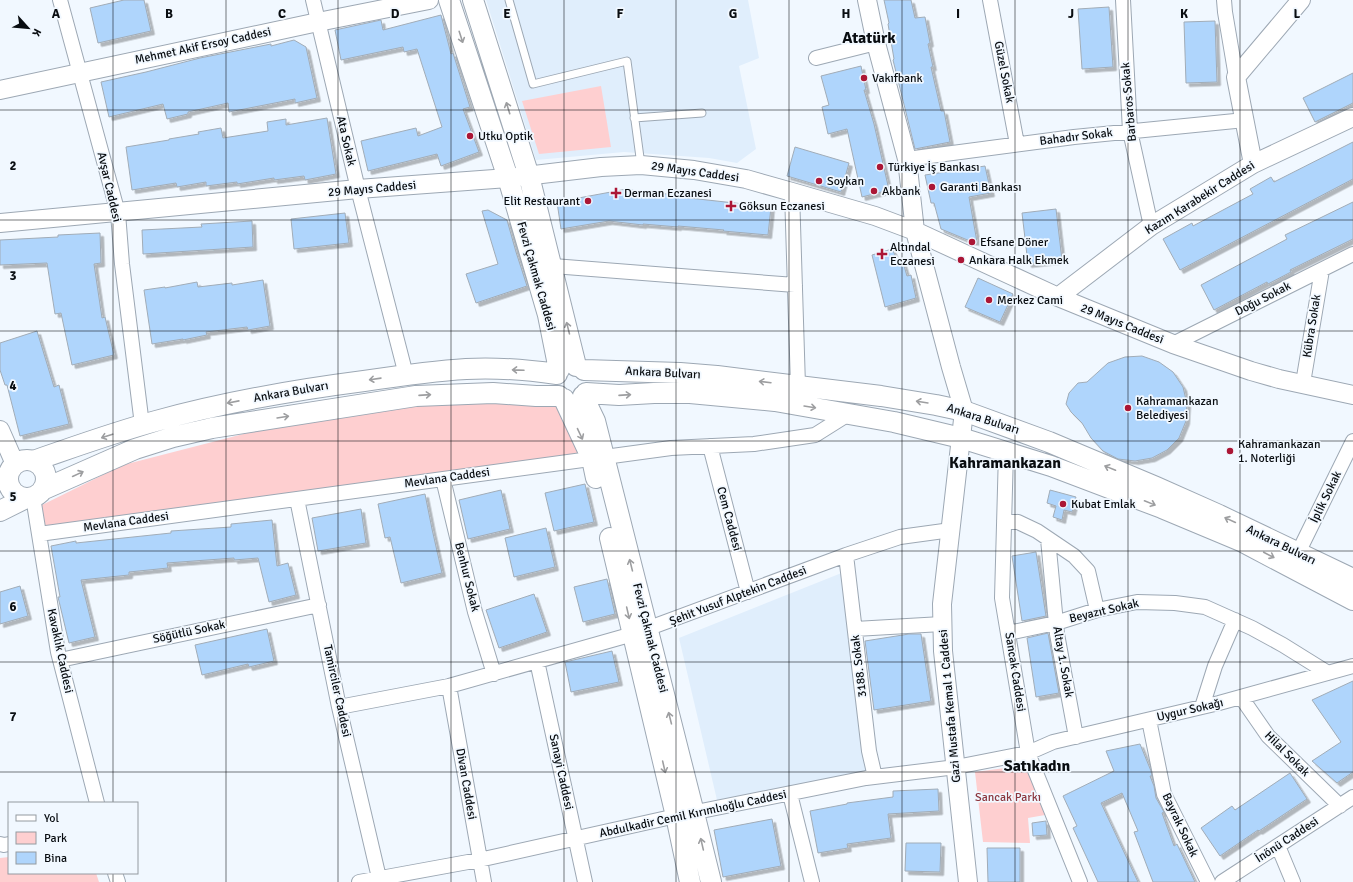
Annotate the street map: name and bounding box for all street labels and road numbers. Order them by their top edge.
street label: Mehmet Akif Ersoy Caddesi [133,24,273,68]
street label: Güzel Sokak [991,40,1017,104]
street label: Barbaros Sokak [1118,62,1140,142]
street label: Ata Sokak [333,114,359,168]
street label: Bahadır Sokak [1039,125,1113,149]
street label: Avşar Caddesi [94,151,124,223]
street label: 29 Mayıs Caddesi [650,158,740,186]
street label: Kazım Karabekir Caddesi [1142,158,1258,238]
street label: 29 Mayıs Caddesi [327,178,417,200]
street label: Fevzi Çakmak Caddesi [513,220,559,332]
street label: Doğu Sokak [1233,279,1293,319]
street label: Kübra Sokak [1300,293,1324,359]
street label: 29 Mayıs Caddesi [1078,300,1166,348]
street label: Ankara Bulvarı [625,364,701,382]
street label: Ankara Bulvarı [252,378,330,406]
street label: Ankara Bulvarı [945,400,1021,438]
street label: Mevlana Caddesi [403,465,491,491]
street label: İplik Sokak [1307,468,1345,526]
street label: Cem Caddesi [713,485,745,553]
street label: Mevlana Caddesi [82,509,170,535]
street label: Ankara Bulvarı [1244,522,1318,568]
street label: Benhur Sokak [451,541,483,613]
street label: Şehit Yusuf Alptekin Caddesi [667,563,809,629]
street label: Fevzi Çakmak Caddesi [629,582,671,694]
street label: Beyazıt Sokak [1068,596,1140,626]
street label: Kavaklık Caddesi [44,607,76,695]
street label: Söğütlü Sokak [151,617,227,647]
street label: Altay 1. Sokak [1049,625,1077,699]
street label: Gazi Mustafa Kemal 1 Caddesi [936,629,964,783]
street label: Sancak Caddesi [1001,631,1029,713]
street label: 3188. Sokak [848,634,870,698]
street label: Tamirciler Caddesi [320,643,354,739]
street label: Uygur Sokağı [1155,695,1225,725]
street label: Hilal Sokak [1261,728,1313,780]
street label: Sanayi Caddesi [546,733,576,811]
street label: Divan Caddesi [452,747,480,821]
street label: Abdulkadir Cemil Kırımlıoğlu Caddesi [598,787,788,841]
street label: Bayrak Sokak [1159,791,1201,859]
street label: İnönü Caddesi [1253,814,1321,866]

